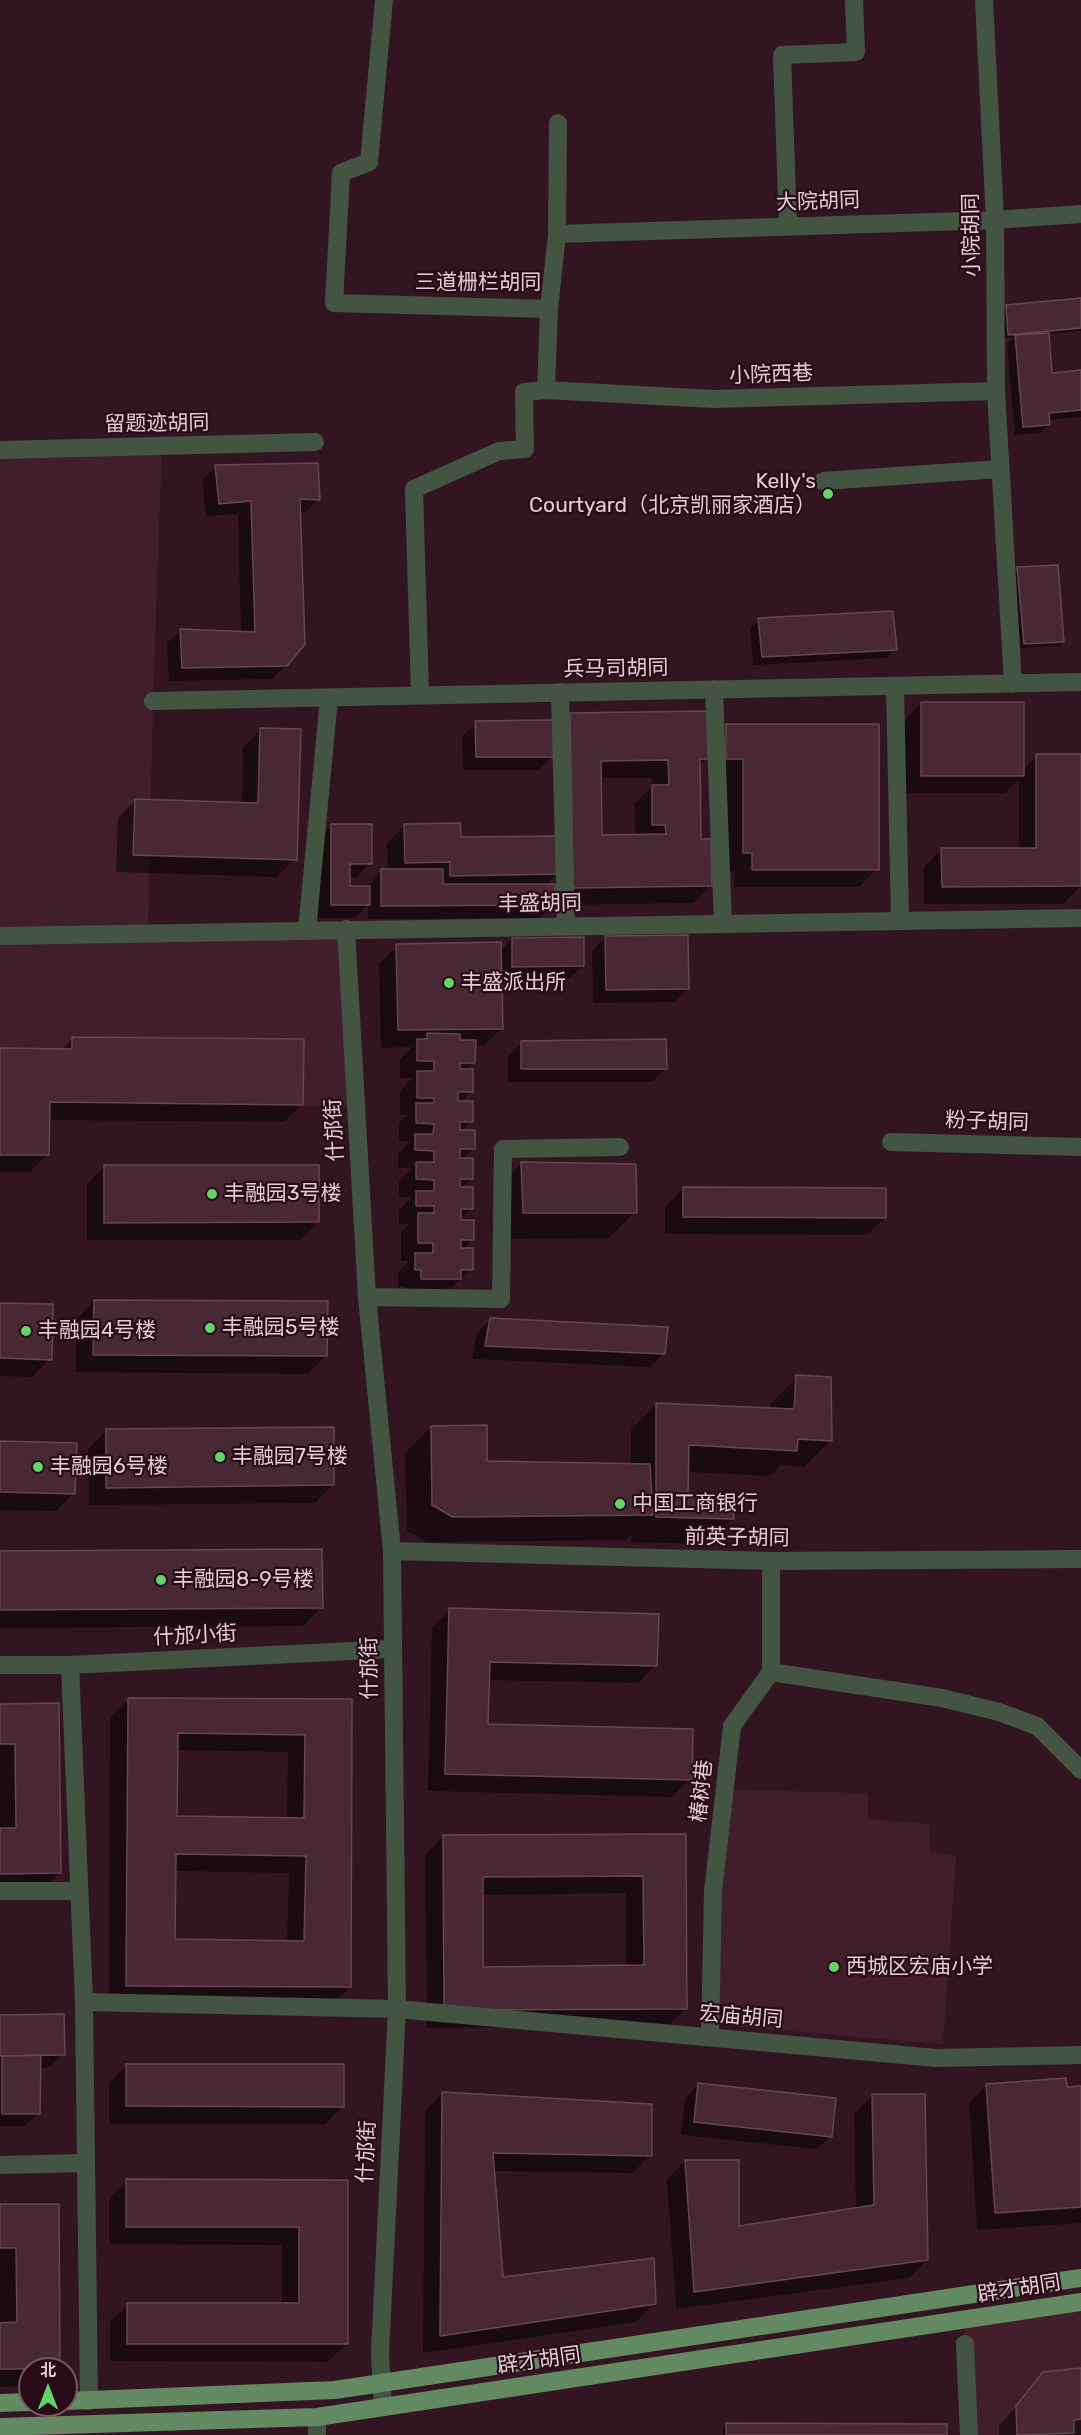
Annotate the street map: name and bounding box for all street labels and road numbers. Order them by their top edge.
street label: 大院胡同 [776,188,860,216]
street label: 小院胡同 [959,193,985,277]
street label: 三道栅栏胡同 [415,270,541,296]
street label: 小院西巷 [729,361,813,389]
street label: 留题迹胡同 [104,410,210,438]
street label: 兵马司胡同 [563,655,669,683]
street label: 丰盛胡同 [498,891,582,917]
street label: 什邡街 [321,1098,349,1162]
street label: 粉子胡同 [945,1108,1029,1136]
street label: 前英子胡同 [684,1524,790,1552]
street label: 什邡小街 [152,1621,238,1651]
street label: 什邡街 [357,1636,383,1700]
street label: 椿树巷 [686,1758,718,1824]
street label: 宏庙胡同 [698,2001,784,2033]
street label: 什邡街 [353,2120,381,2184]
street label: 辟才胡同 [976,2270,1062,2308]
street label: 辟才胡同 [496,2343,582,2379]

